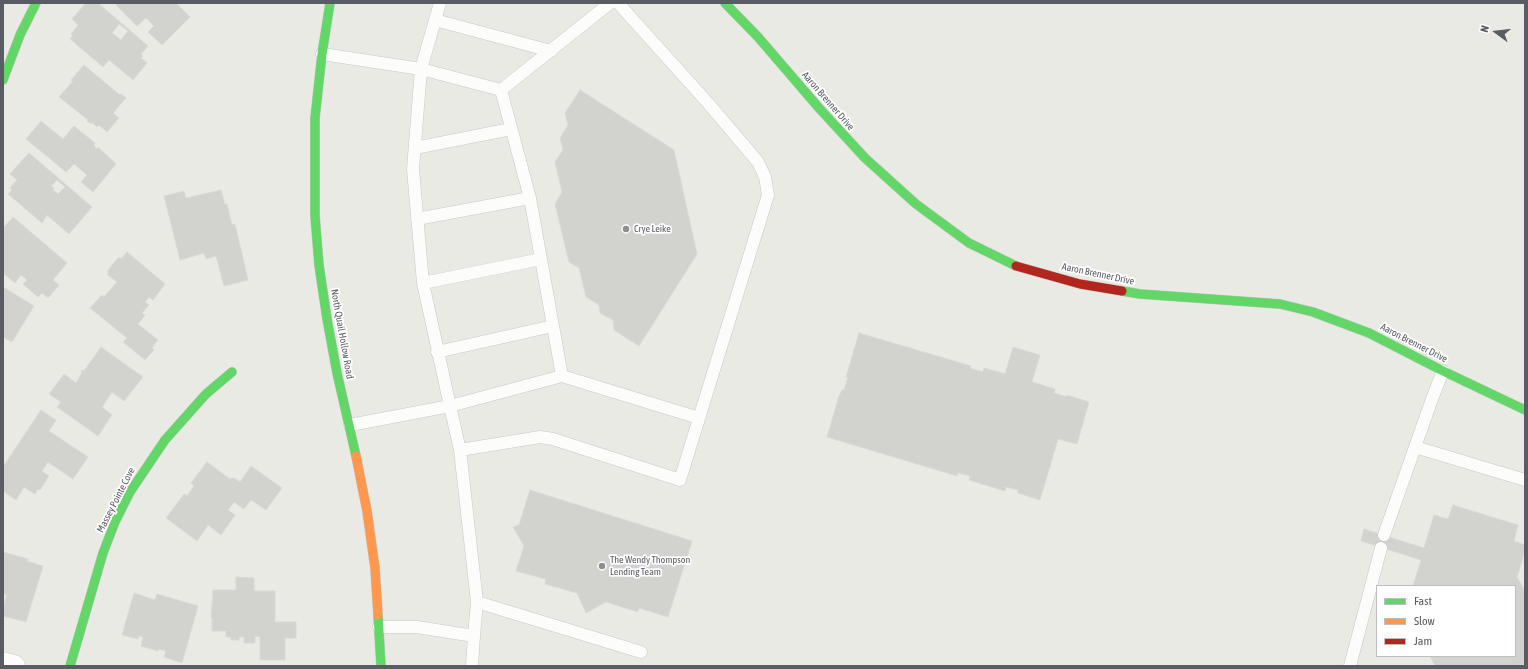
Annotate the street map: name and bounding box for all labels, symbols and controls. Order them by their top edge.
north arrow [1476,12,1516,52]
text: N [1478,24,1491,34]
street label: Aaron Brenner Drive [799,69,857,133]
place label: Crye Leike [634,223,671,235]
marker: Crye Leike [621,224,631,234]
street label: Aaron Brenner Drive [1061,260,1135,288]
street label: North Quail Hollow Road [328,288,356,380]
street label: Aaron Brenner Drive [1378,321,1450,365]
street label: Massey Pointe Cove [94,465,138,535]
place label: The Wendy Thompson Lending Team [610,554,690,578]
marker: The Wendy Thompson Lending Team [597,561,607,571]
legend [1376,585,1516,657]
text: Fast [1414,594,1432,608]
text: Slow [1414,614,1435,628]
text: Jam [1414,634,1432,648]

